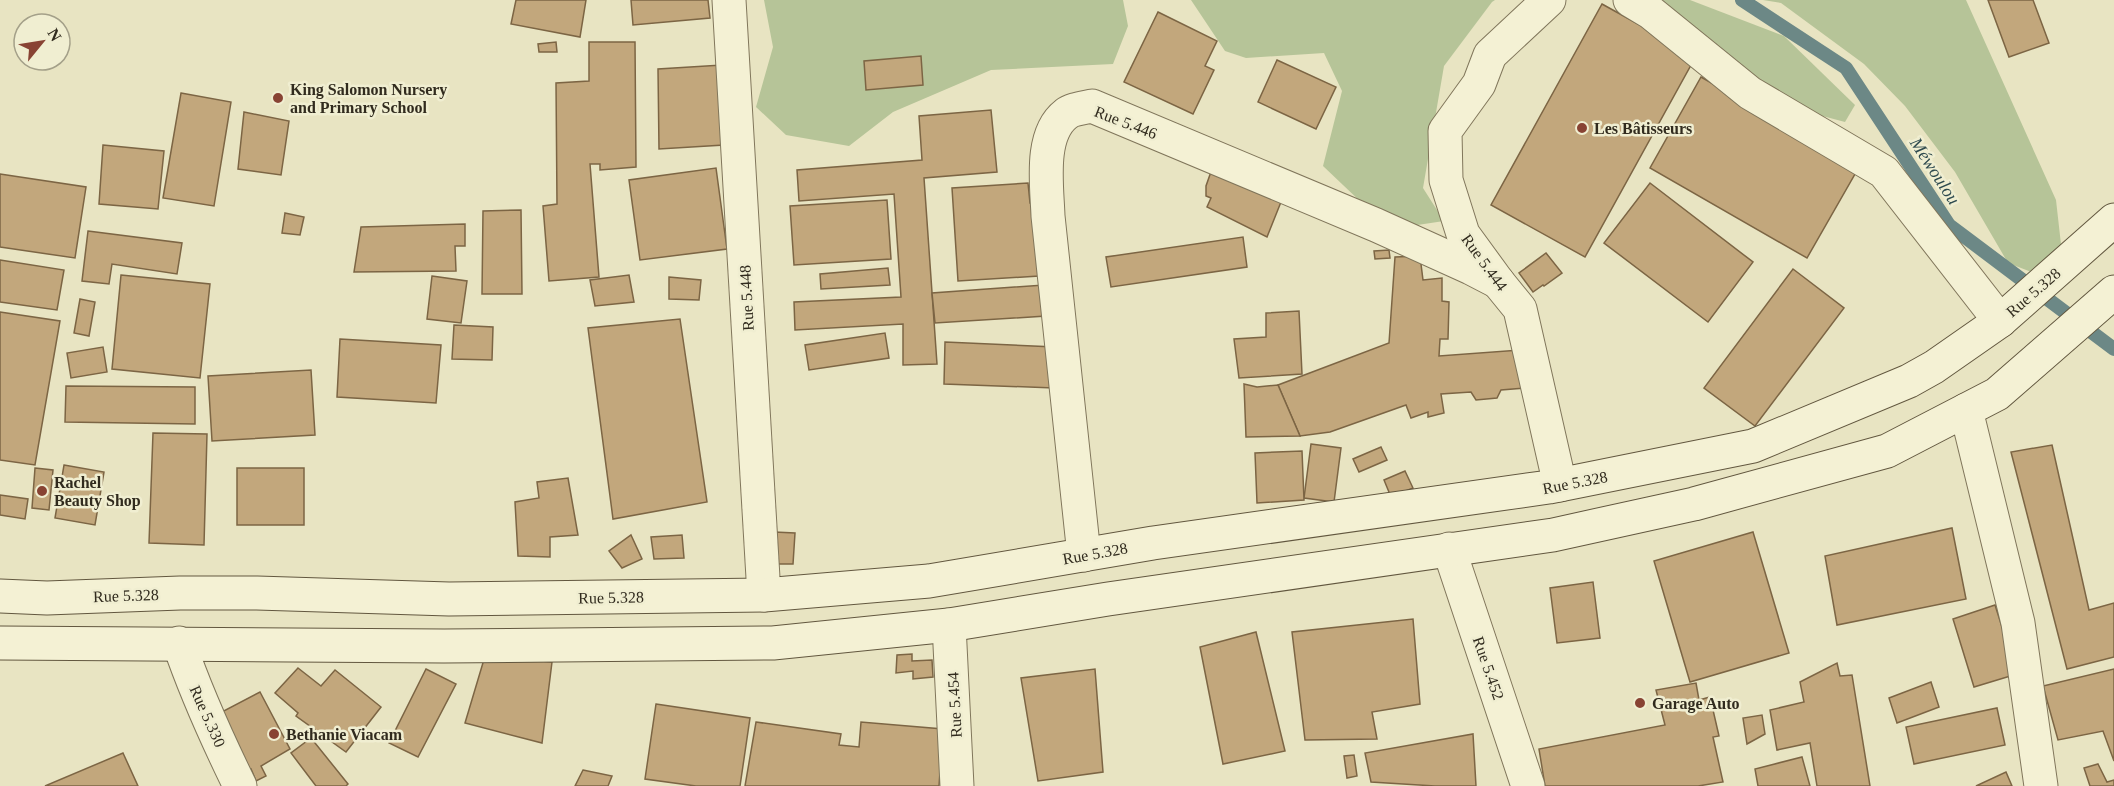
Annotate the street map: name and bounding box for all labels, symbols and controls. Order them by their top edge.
north arrow [12,12,72,72]
text: N [44,25,65,44]
place label: King Salomon Nursery and Primary School [290,81,447,117]
marker: King Salomon Nursery and Primary School [271,91,285,105]
street label: Rue 5.446 [1092,103,1160,142]
place label: Les Bâtisseurs [1594,120,1692,137]
marker: Les Bâtisseurs [1575,121,1589,135]
water label: Méwoulou [1905,133,1964,208]
street label: Rue 5.444 [1458,231,1511,294]
street label: Rue 5.328 [2003,264,2064,320]
street label: Rue 5.448 [736,265,757,331]
street label: Rue 5.328 [1541,468,1609,497]
place label: Rachel Beauty Shop [54,474,141,510]
marker: Rachel Beauty Shop [35,484,49,498]
street label: Rue 5.328 [1061,539,1129,568]
street label: Rue 5.328 [93,586,159,605]
street label: Rue 5.328 [578,588,644,607]
street label: Rue 5.452 [1470,634,1507,702]
street label: Rue 5.454 [944,672,965,738]
street label: Rue 5.330 [186,683,229,750]
place label: Garage Auto [1652,695,1740,713]
marker: Garage Auto [1633,696,1647,710]
place label: Bethanie Viacam [286,726,403,743]
marker: Bethanie Viacam [267,727,281,741]

